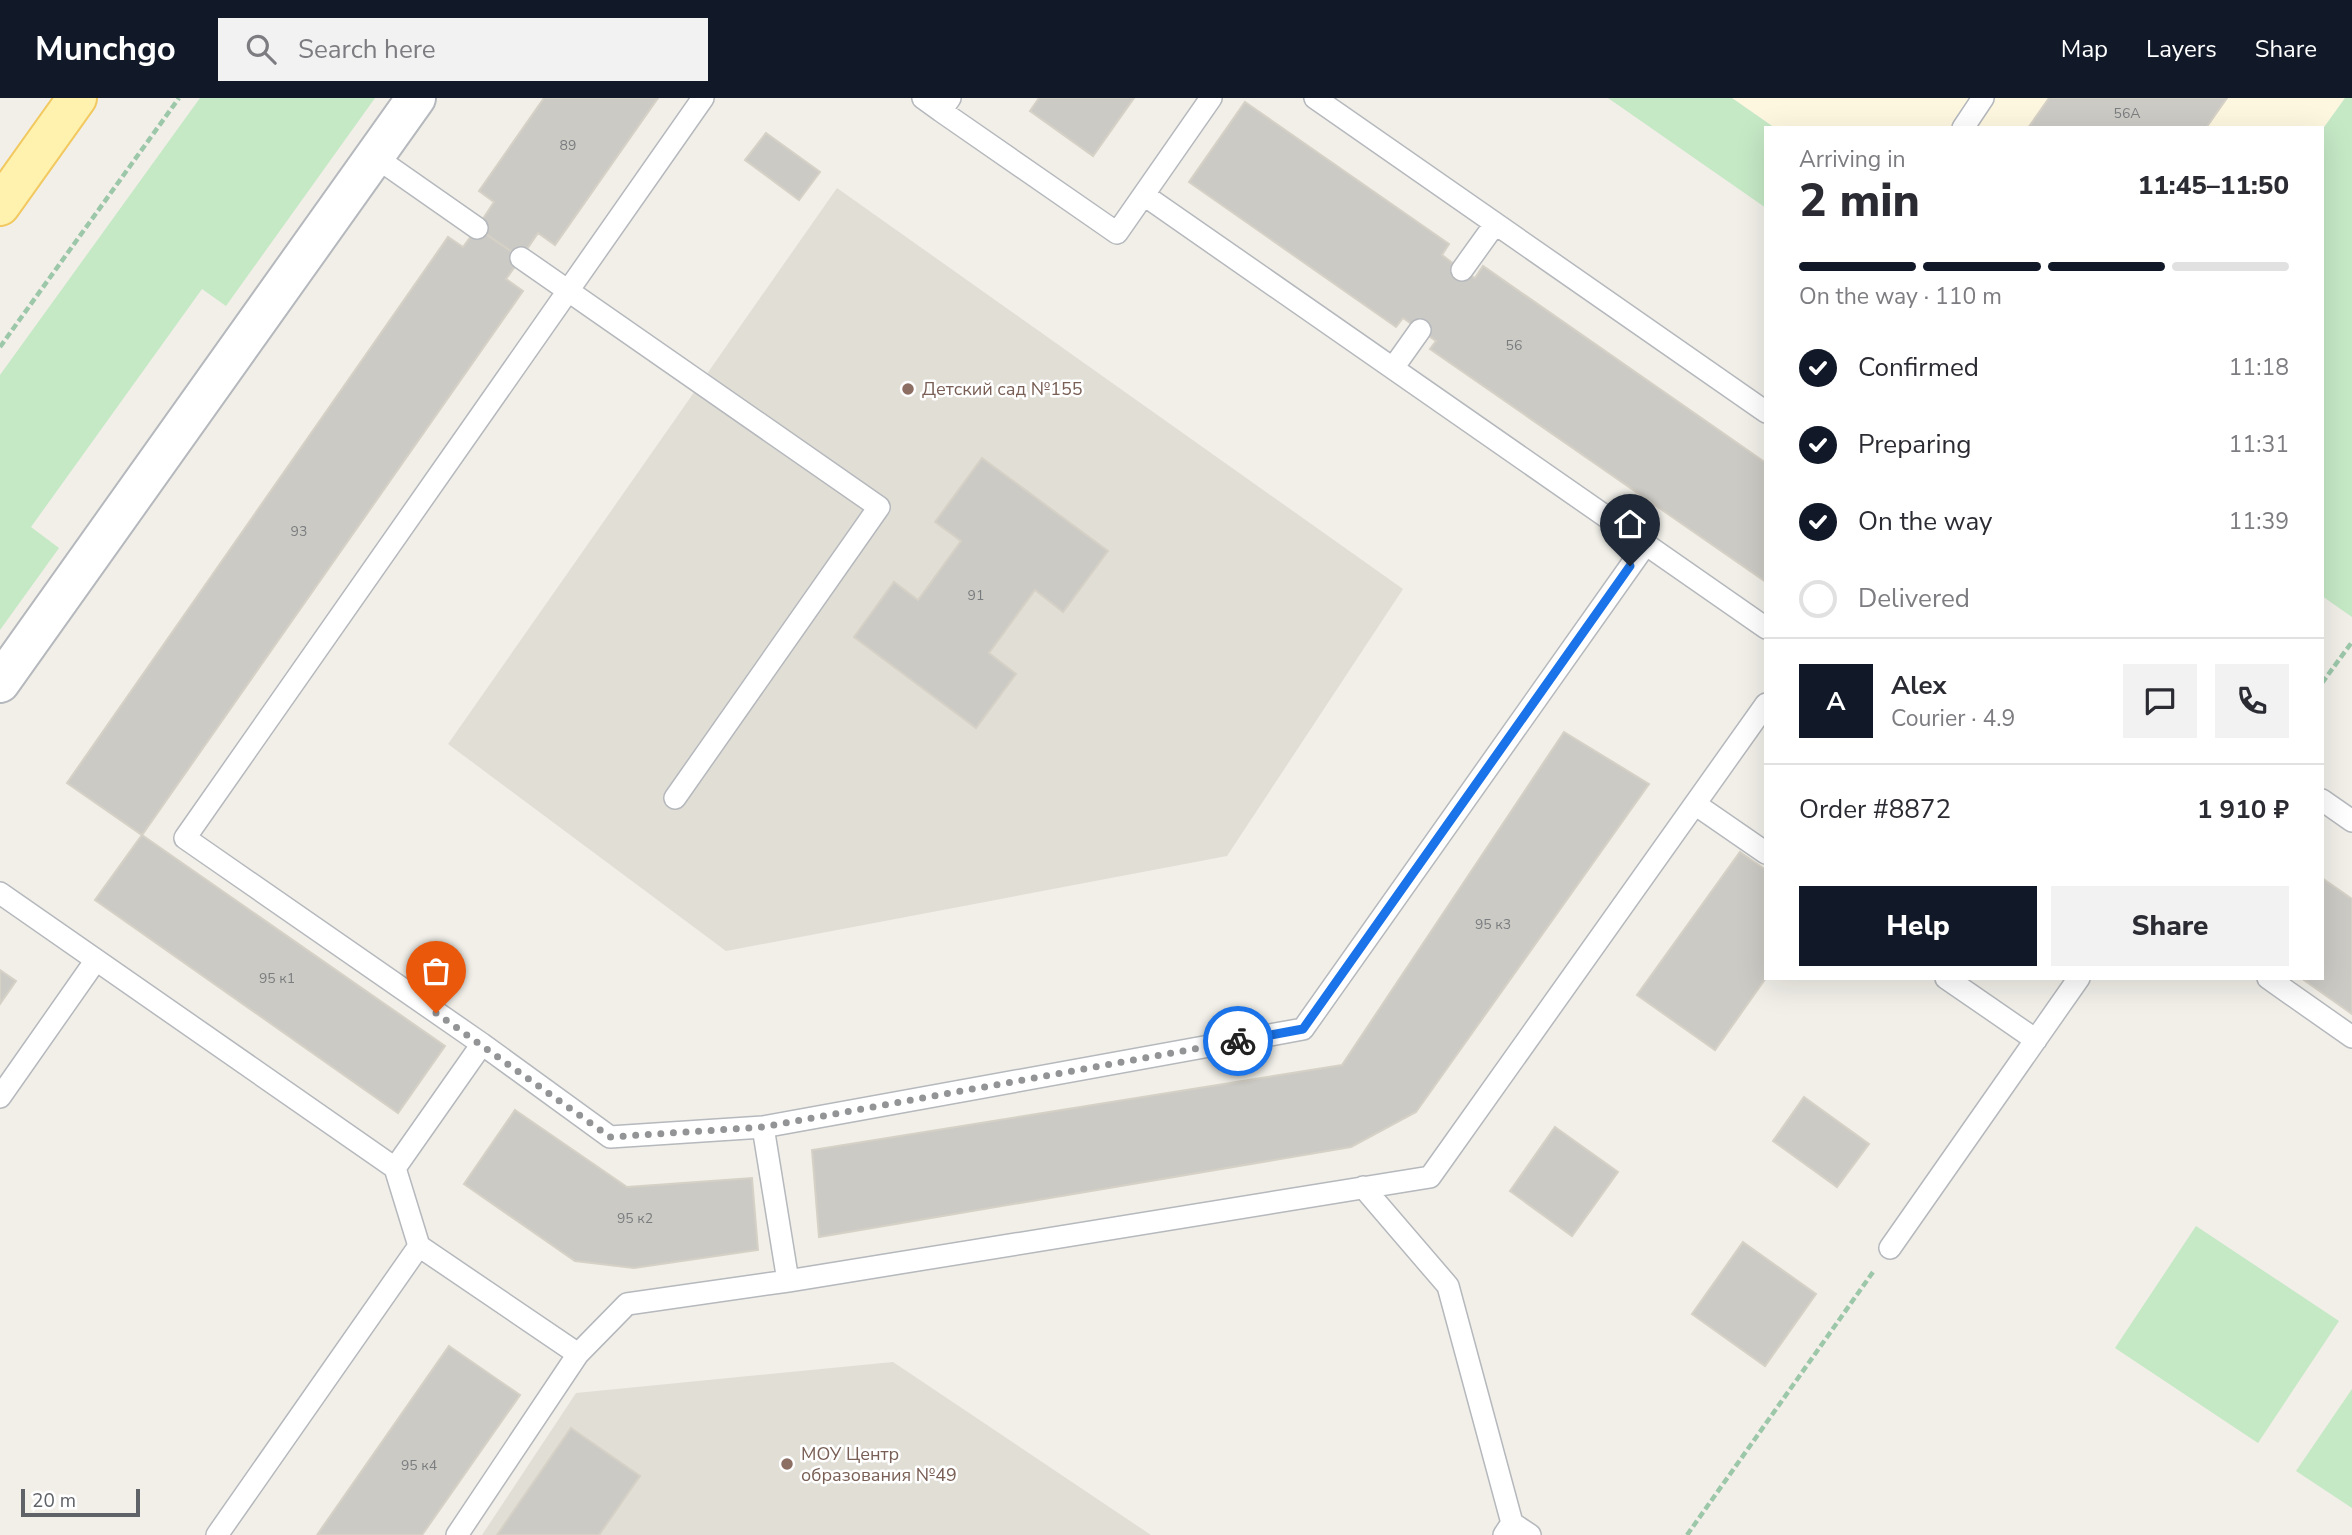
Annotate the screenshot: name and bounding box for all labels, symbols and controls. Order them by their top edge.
search box [218,18,708,81]
text: Munchgo [35,27,176,72]
icon: search [242,30,280,68]
text: Search here [298,32,436,67]
text: Map [2061,33,2108,65]
text: Layers [2146,33,2217,65]
text: Share [2255,33,2317,65]
house number: 56А [2113,104,2141,123]
house number: 89 [560,136,576,155]
text: Arriving in [1799,144,1906,175]
text: 11:45–11:50 [2138,168,2289,203]
text: 2 min [1799,169,1920,232]
text: On the way · 110 m [1799,281,2002,312]
house number: 56 [1506,336,1522,355]
icon: check [1799,349,1837,387]
text: Confirmed [1858,350,1979,385]
text: 11:18 [2229,352,2289,383]
place label: Детский сад №155 [922,377,1083,401]
marker: Детский сад №155 [900,381,916,397]
icon: check [1799,426,1837,464]
text: Preparing [1858,427,1971,462]
text: 11:31 [2229,429,2289,460]
pin [1600,494,1660,566]
icon: check [1799,503,1837,541]
text: On the way [1858,504,1992,539]
icon: home [1611,505,1649,543]
text: 11:39 [2229,506,2289,537]
house number: 93 [291,522,307,541]
text: Delivered [1858,581,1970,616]
house number: 91 [968,586,984,605]
button: chat [2123,664,2197,738]
button: phone [2215,664,2289,738]
text: Alex [1891,668,1947,703]
text: A [1826,684,1846,719]
text: Courier · 4.9 [1891,703,2015,734]
text: Order #8872 [1799,792,1951,827]
text: 1 910 ₽ [2197,792,2289,827]
button: Help [1799,886,2037,966]
button: Share [2051,886,2289,966]
house number: 95 к3 [1475,915,1511,934]
pin [406,941,466,1013]
icon: bag [417,952,455,990]
house number: 95 к1 [259,969,295,988]
courier [1203,1006,1273,1076]
icon: bike [1219,1022,1257,1060]
house number: 95 к2 [617,1209,653,1228]
place label: МОУ Центр образования №49 [801,1442,957,1487]
house number: 95 к4 [401,1456,437,1475]
marker: МОУ Центр образования №49 [779,1456,795,1472]
scale bar [21,1486,140,1518]
text: 20 m [32,1488,76,1514]

